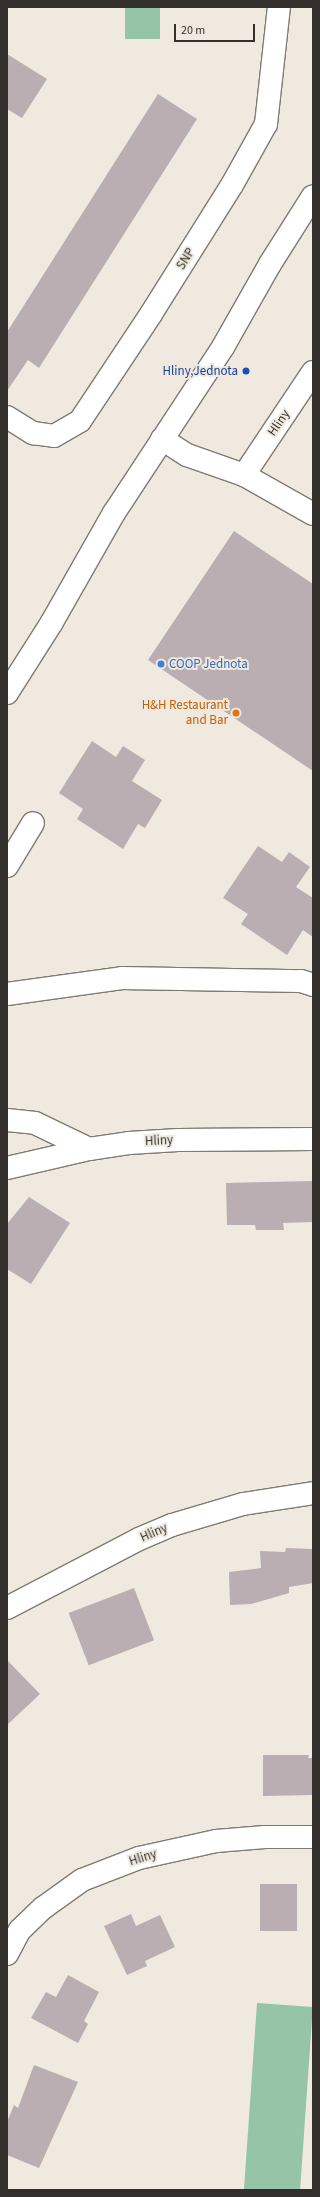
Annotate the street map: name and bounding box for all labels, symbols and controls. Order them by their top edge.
scale bar [176,16,257,42]
text: 20 m [181,22,205,39]
street label: SNP [173,245,199,273]
place label: Hliny,Jednota [163,363,238,379]
marker: Hliny,Jednota [241,366,251,376]
street label: Hliny [265,407,293,439]
place label: COOP Jednota [169,656,248,672]
marker: COOP Jednota [156,659,166,669]
place label: H&H Restaurant and Bar [142,698,228,729]
marker: H&H Restaurant and Bar [231,708,241,718]
street label: Hliny [145,1132,173,1150]
street label: Hliny [138,1520,170,1546]
street label: Hliny [127,1846,159,1870]

